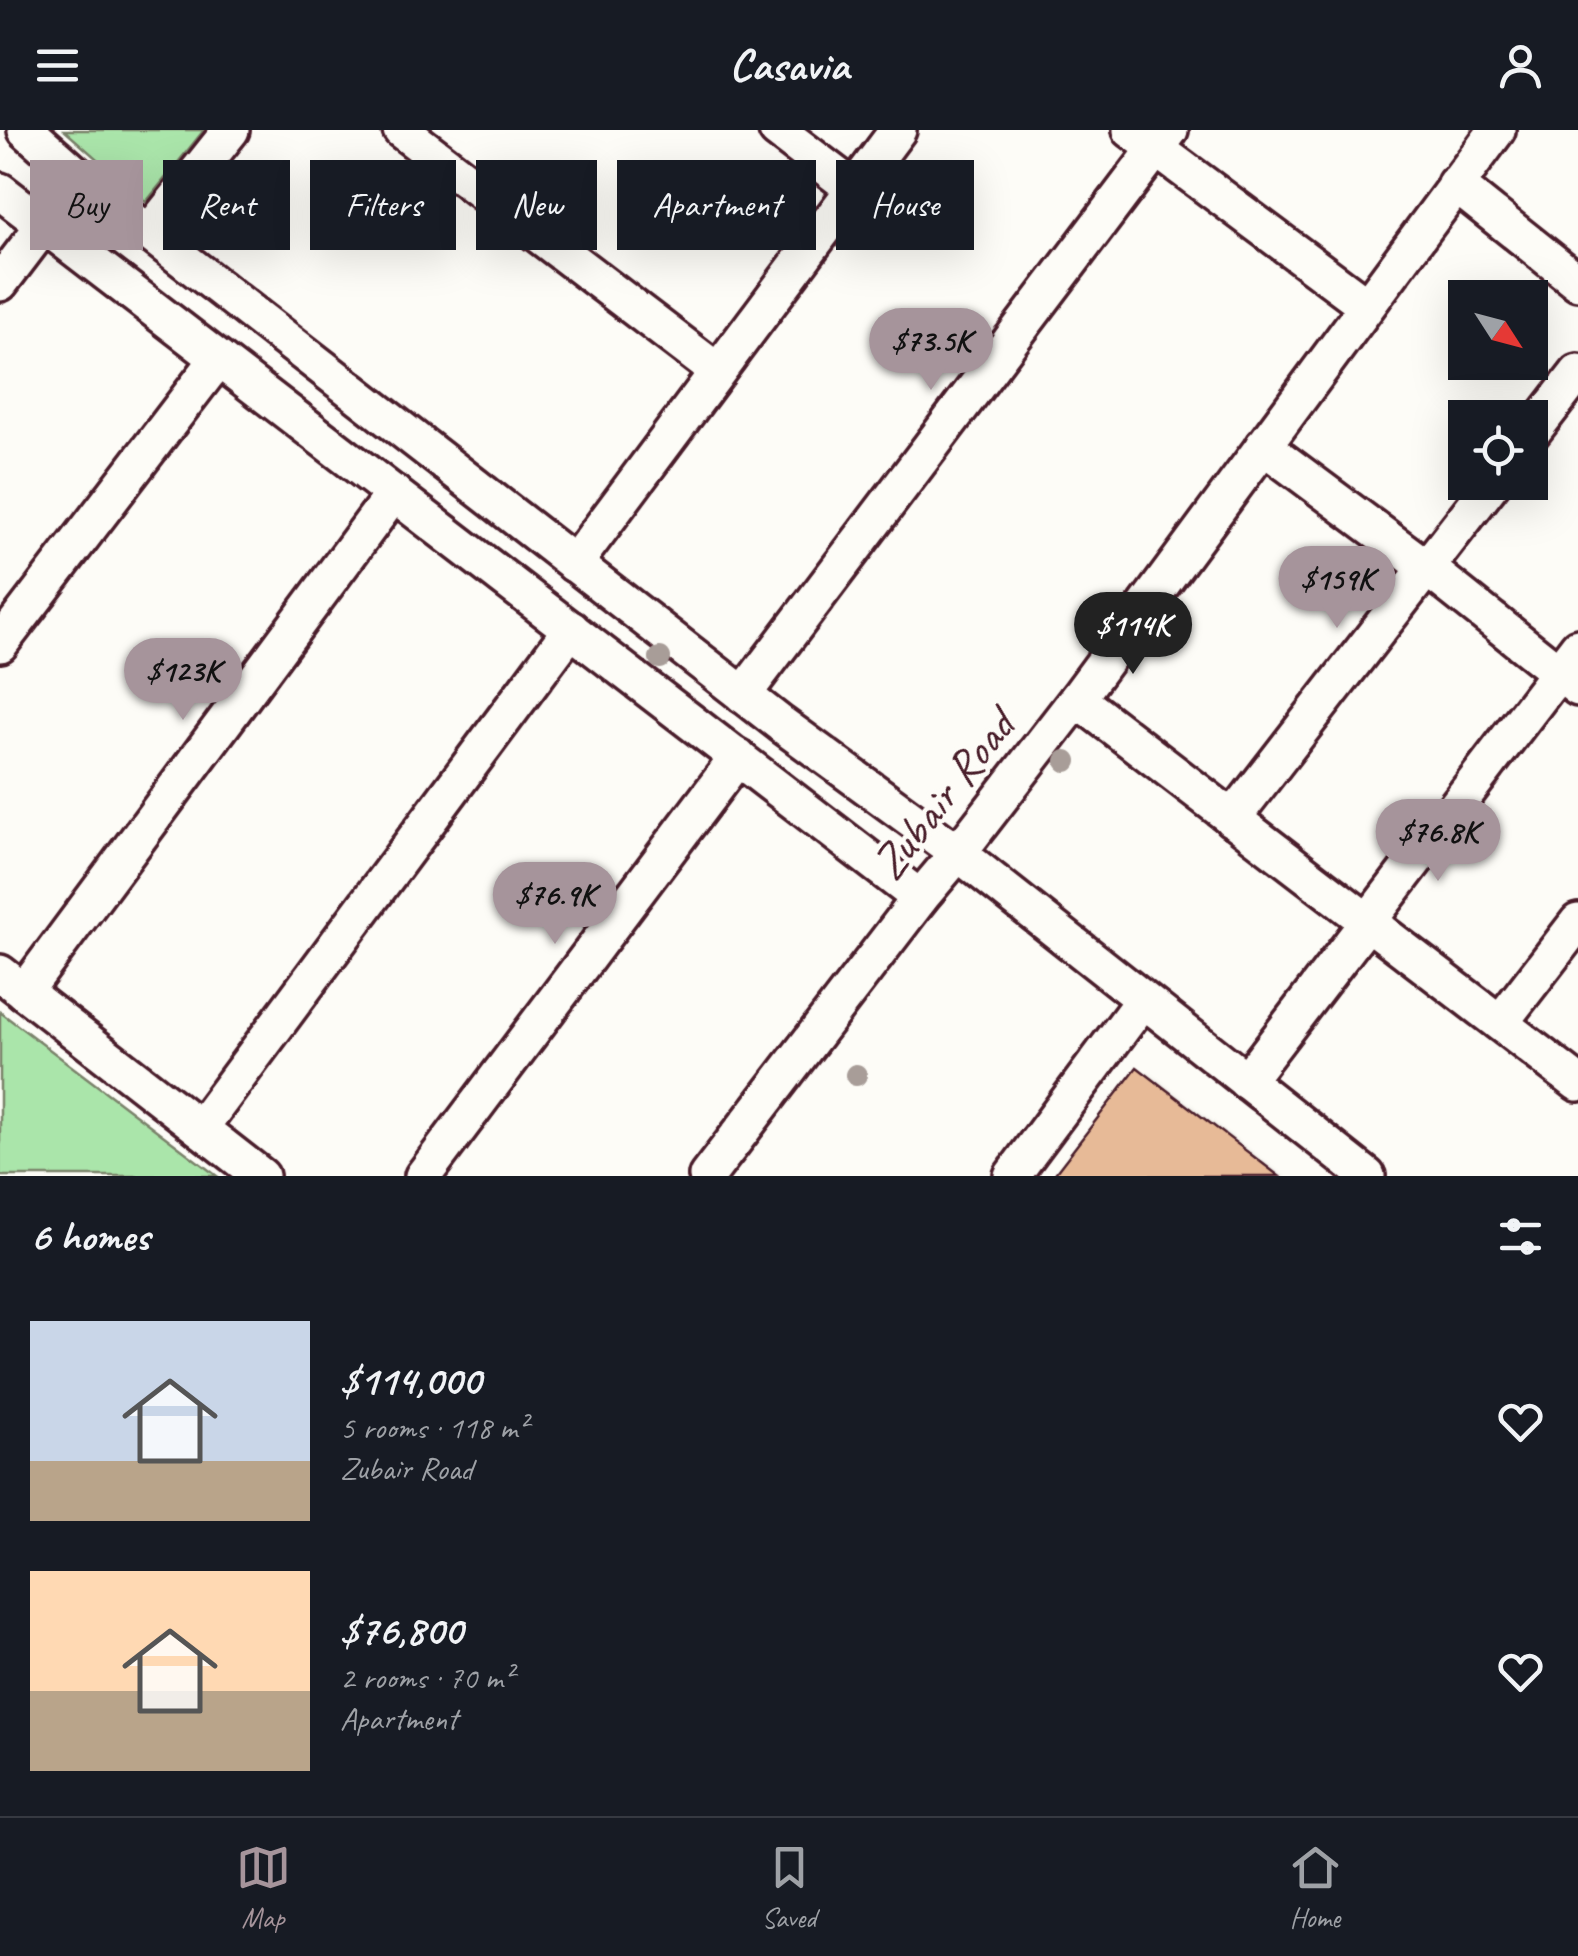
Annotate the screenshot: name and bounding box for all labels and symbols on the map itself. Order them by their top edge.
north arrow [1448,280,1548,380]
pin: $73.5K [850,308,1012,393]
pin: $159K [1267,546,1407,631]
pin: $114K [1063,592,1203,677]
pin: $123K [113,638,253,723]
street label: Zubair Road [858,693,1032,892]
pin: $76.8K [1357,799,1519,884]
pin: $76.9K [474,862,636,947]

